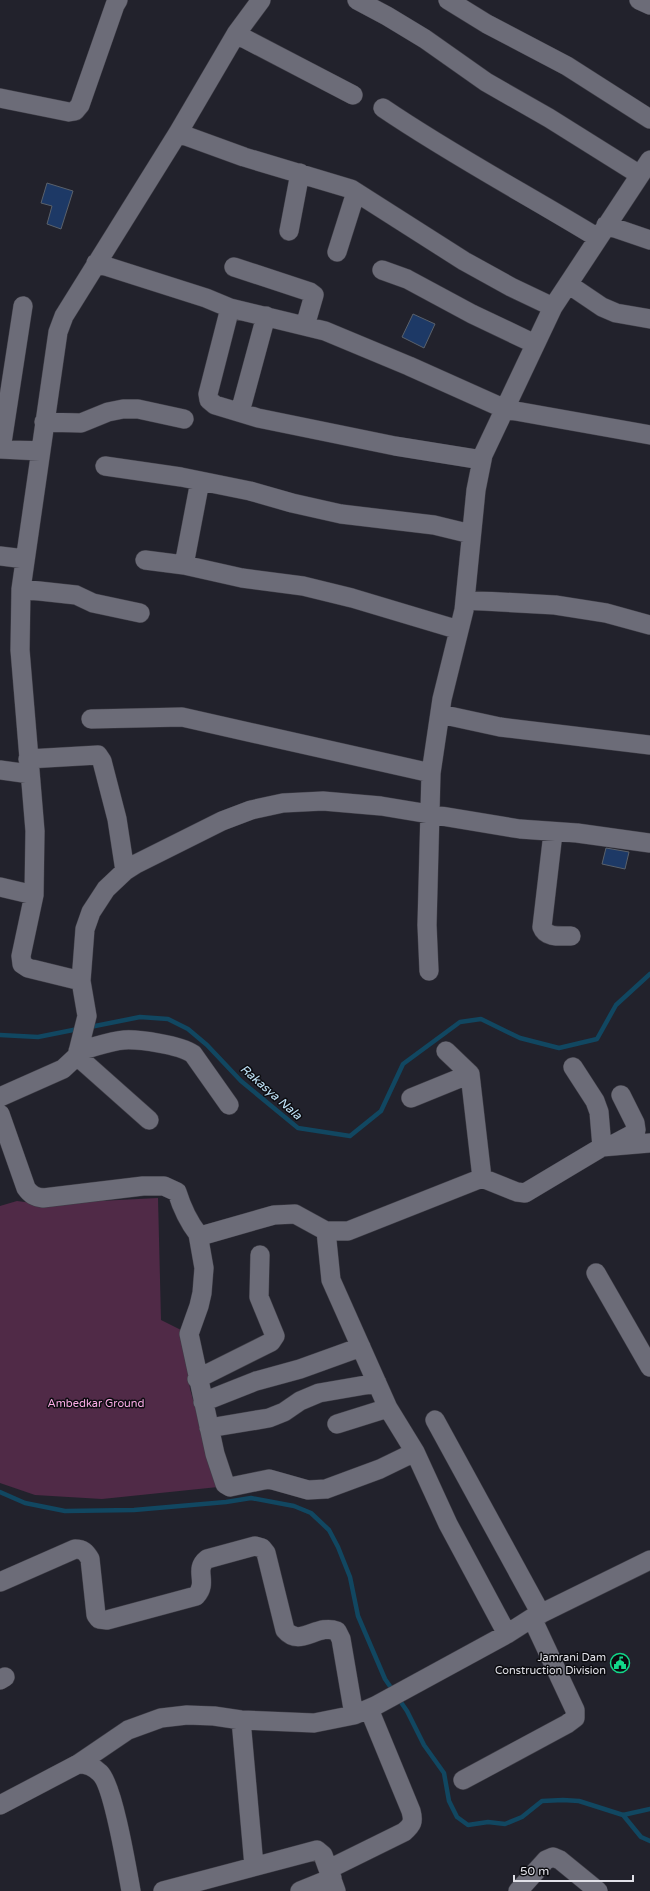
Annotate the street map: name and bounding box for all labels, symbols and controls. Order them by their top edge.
water label: Rakasya Nala [238,1062,305,1123]
park label: Ambedkar Ground [48,1397,145,1410]
place label: Jamrani Dam Construction Division [495,1651,606,1677]
public building icon: Jamrani Dam Construction Division [609,1652,631,1674]
scale bar [514,1857,633,1883]
text: 50 m [520,1864,549,1878]

